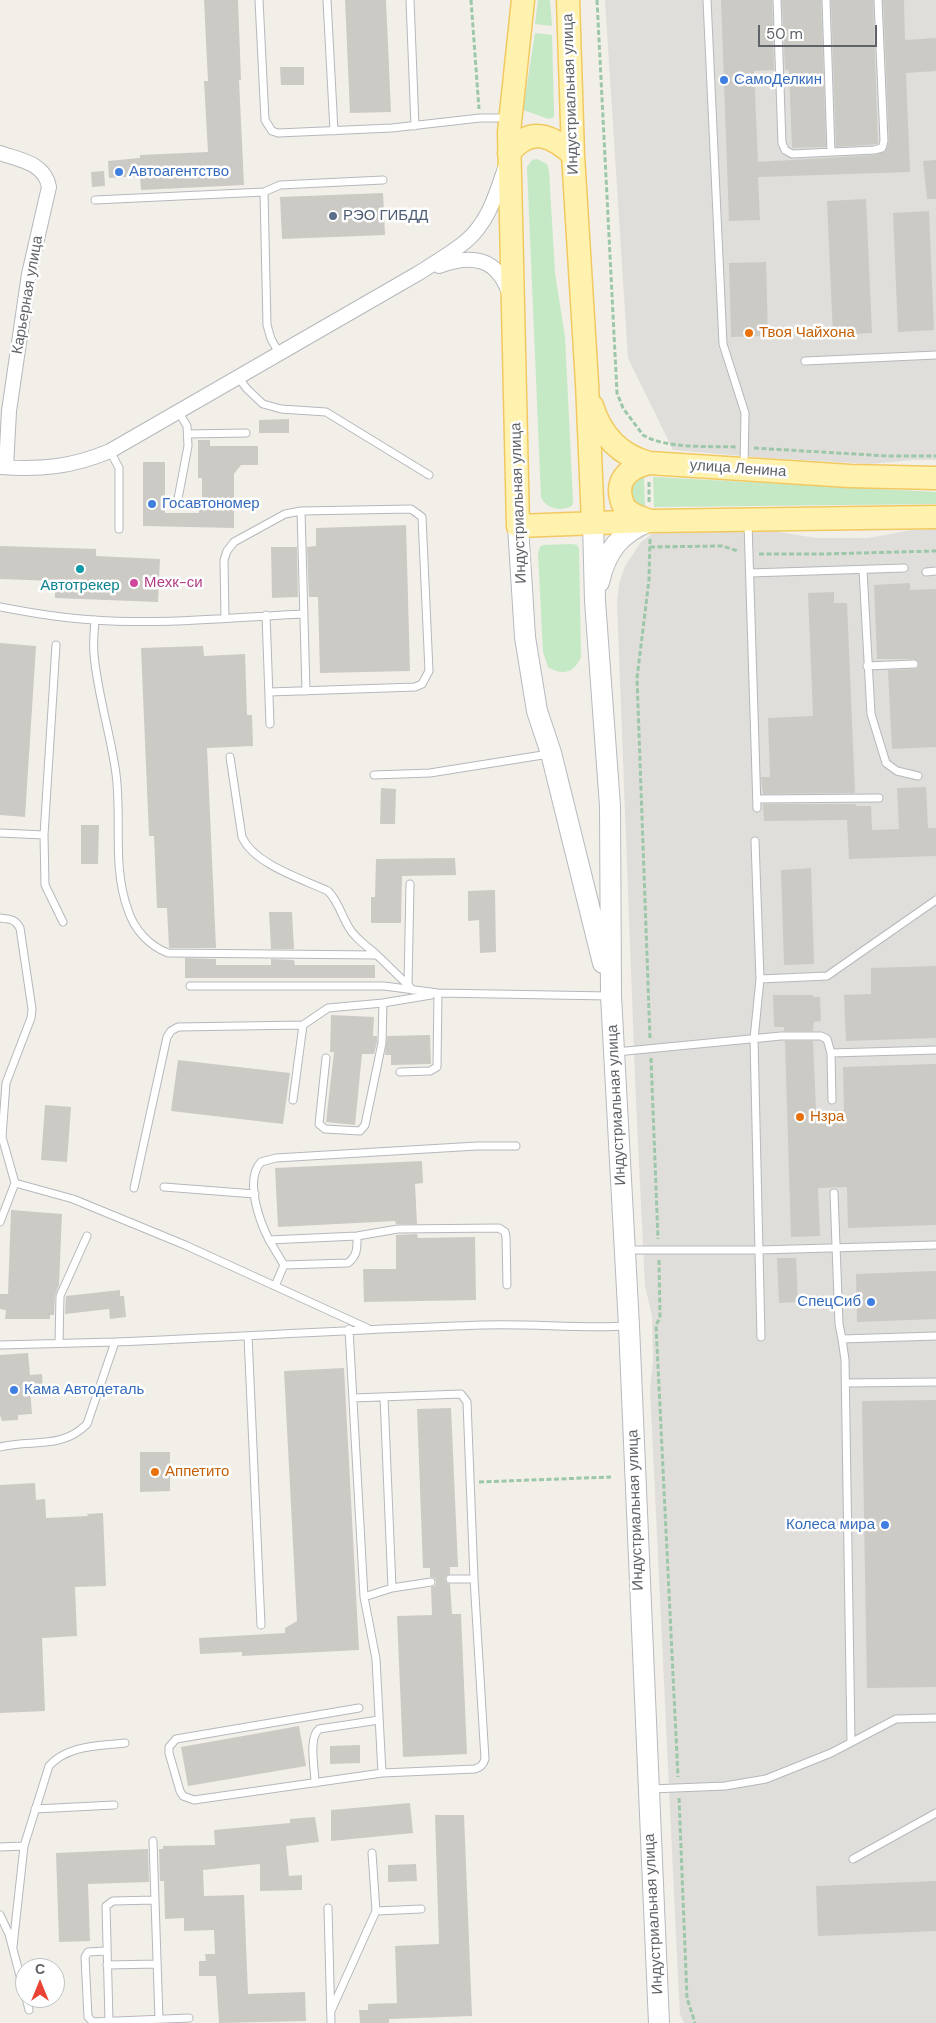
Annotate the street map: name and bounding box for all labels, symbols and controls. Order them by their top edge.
street label: Индустриальная улица [559,13,583,175]
scale bar [761,15,880,47]
text: 50 m [766,24,803,44]
place label: СамоДелкин [734,71,822,89]
marker: СамоДелкин [718,74,730,86]
place label: Автоагентство [129,163,229,181]
marker: Автоагентство [113,166,125,178]
place label: РЭО ГИБДД [343,207,429,225]
marker: РЭО ГИБДД [327,210,339,222]
street label: Карьерная улица [9,234,47,356]
place label: Твоя Чайхона [759,324,855,342]
marker: Твоя Чайхона [743,327,755,339]
street label: Индустриальная улица [507,422,531,584]
street label: улица Ленина [689,457,787,481]
place label: Госавтономер [162,495,260,513]
marker: Госавтономер [146,498,158,510]
marker: Автотрекер [74,563,86,575]
place label: Мехк-си [144,574,203,592]
place label: Автотрекер [40,577,120,595]
marker: Мехк-си [128,577,140,589]
street label: Индустриальная улица [604,1024,630,1186]
place label: Нзра [810,1108,844,1126]
marker: Нзра [794,1111,806,1123]
place label: СпецСиб [797,1293,861,1311]
marker: СпецСиб [865,1296,877,1308]
place label: Кама Автодеталь [24,1381,144,1399]
marker: Кама Автодеталь [8,1384,20,1396]
street label: Индустриальная улица [624,1429,648,1591]
place label: Аппетито [165,1463,229,1481]
marker: Аппетито [149,1466,161,1478]
place label: Колеса мира [786,1516,875,1534]
marker: Колеса мира [879,1519,891,1531]
street label: Индустриальная улица [641,1833,667,1995]
north arrow [15,1958,65,2008]
text: С [35,1960,45,1978]

